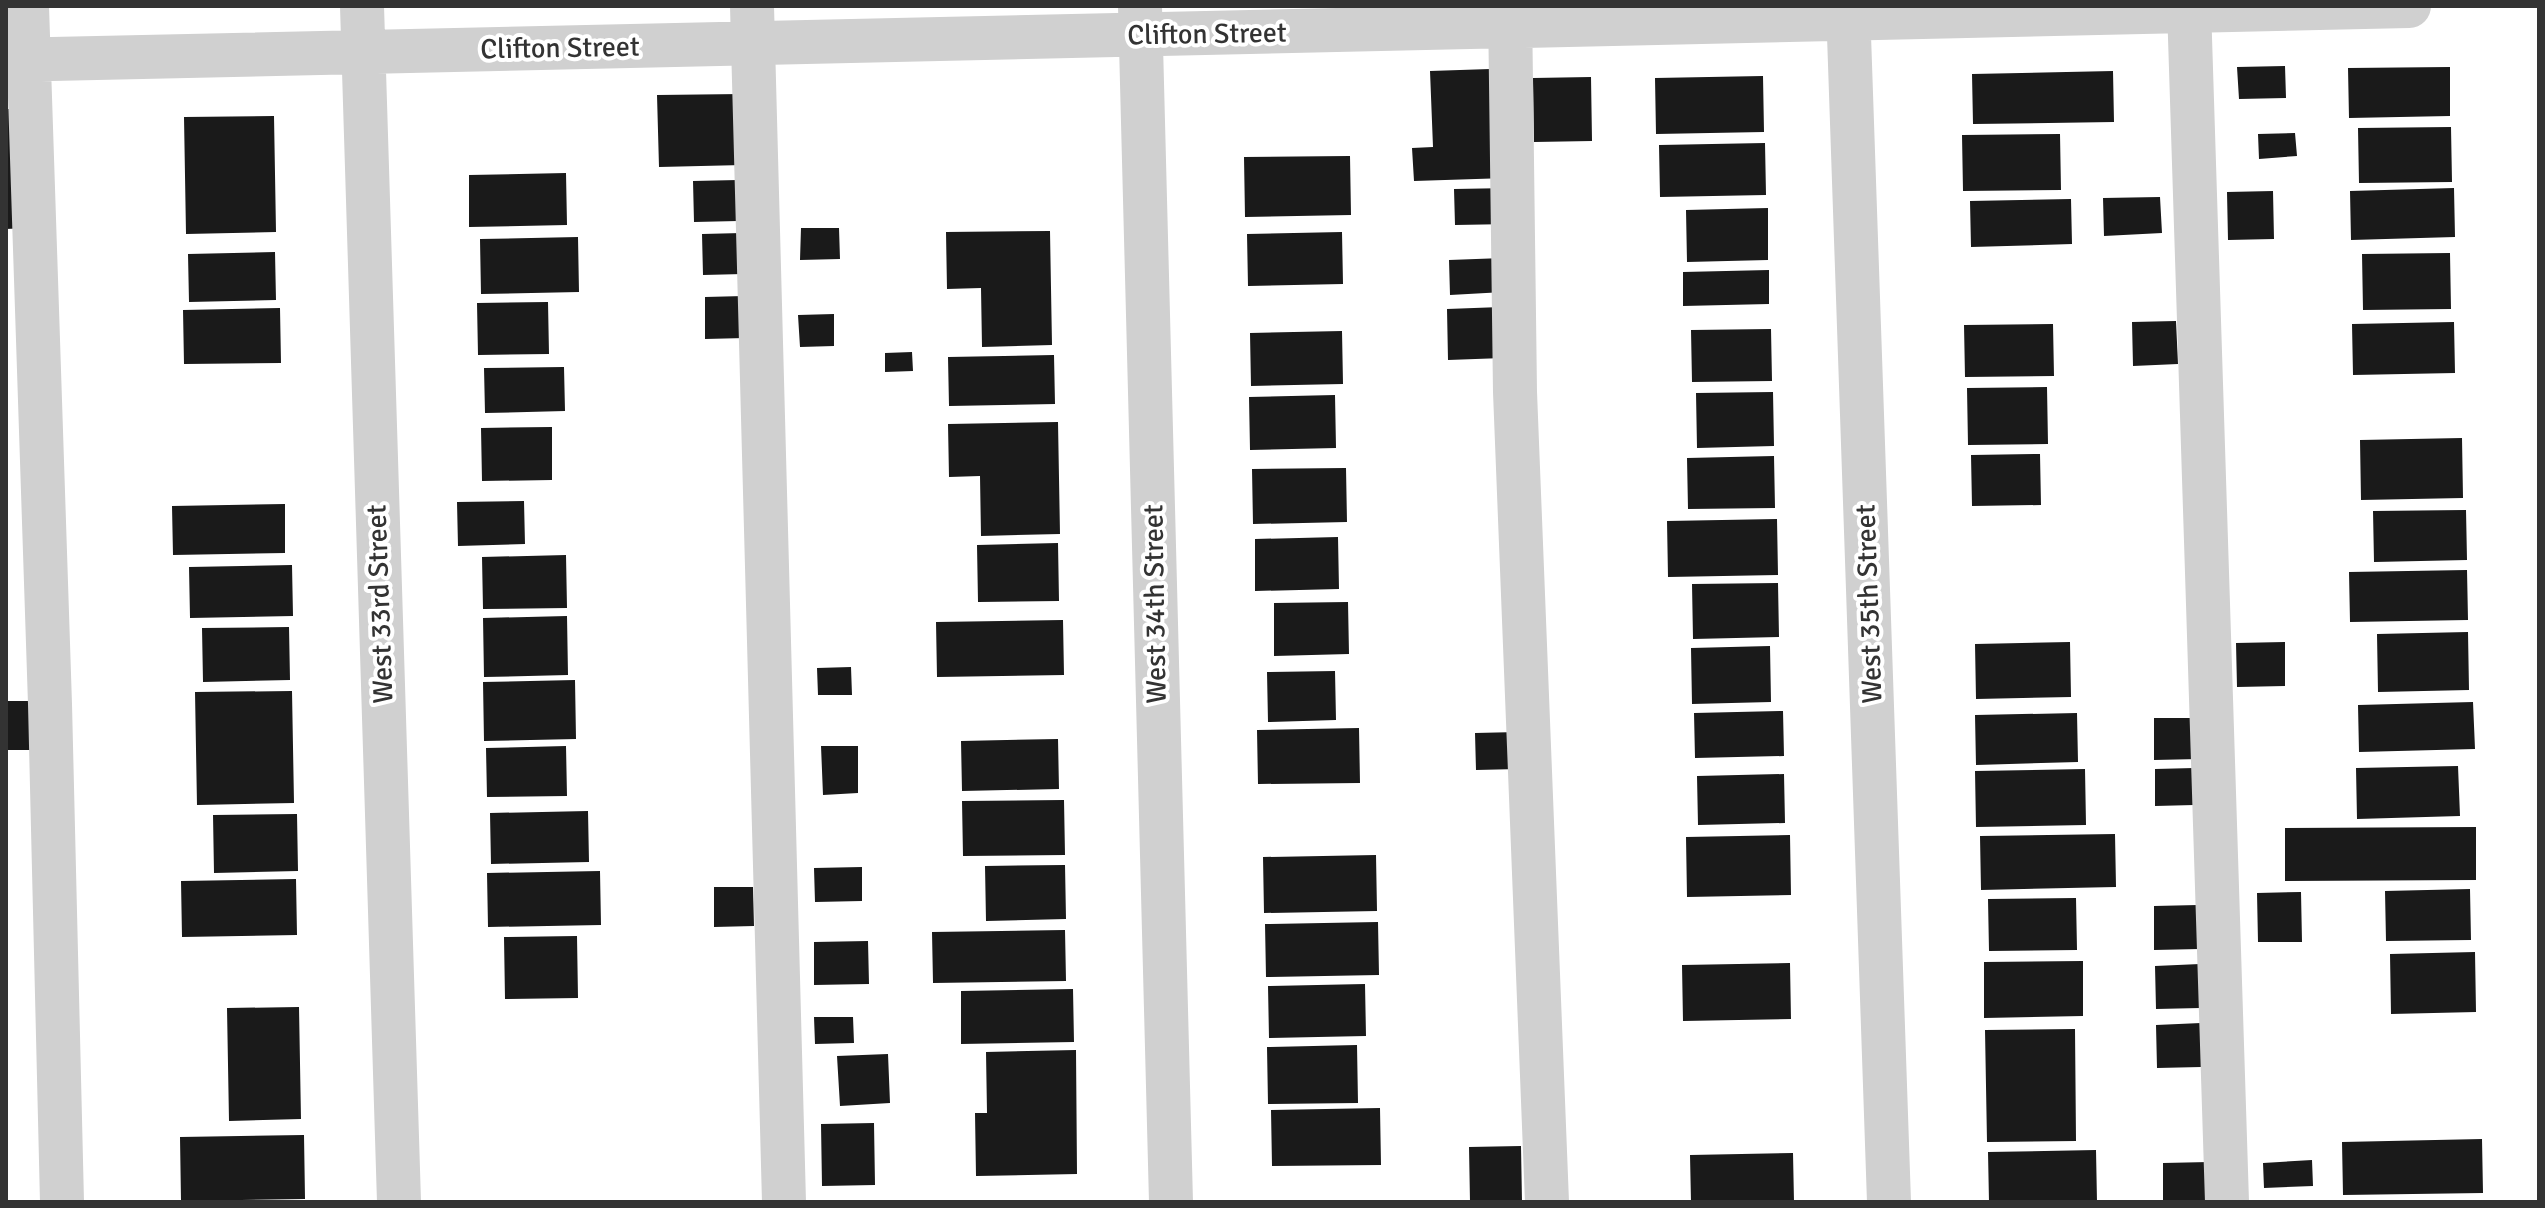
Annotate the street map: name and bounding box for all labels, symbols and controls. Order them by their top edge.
street label: Clifton Street [1127,16,1287,52]
street label: Clifton Street [480,30,640,66]
street label: West 33rd Street [360,504,400,704]
street label: West 34th Street [1136,504,1174,704]
street label: West 35th Street [1849,504,1889,704]

